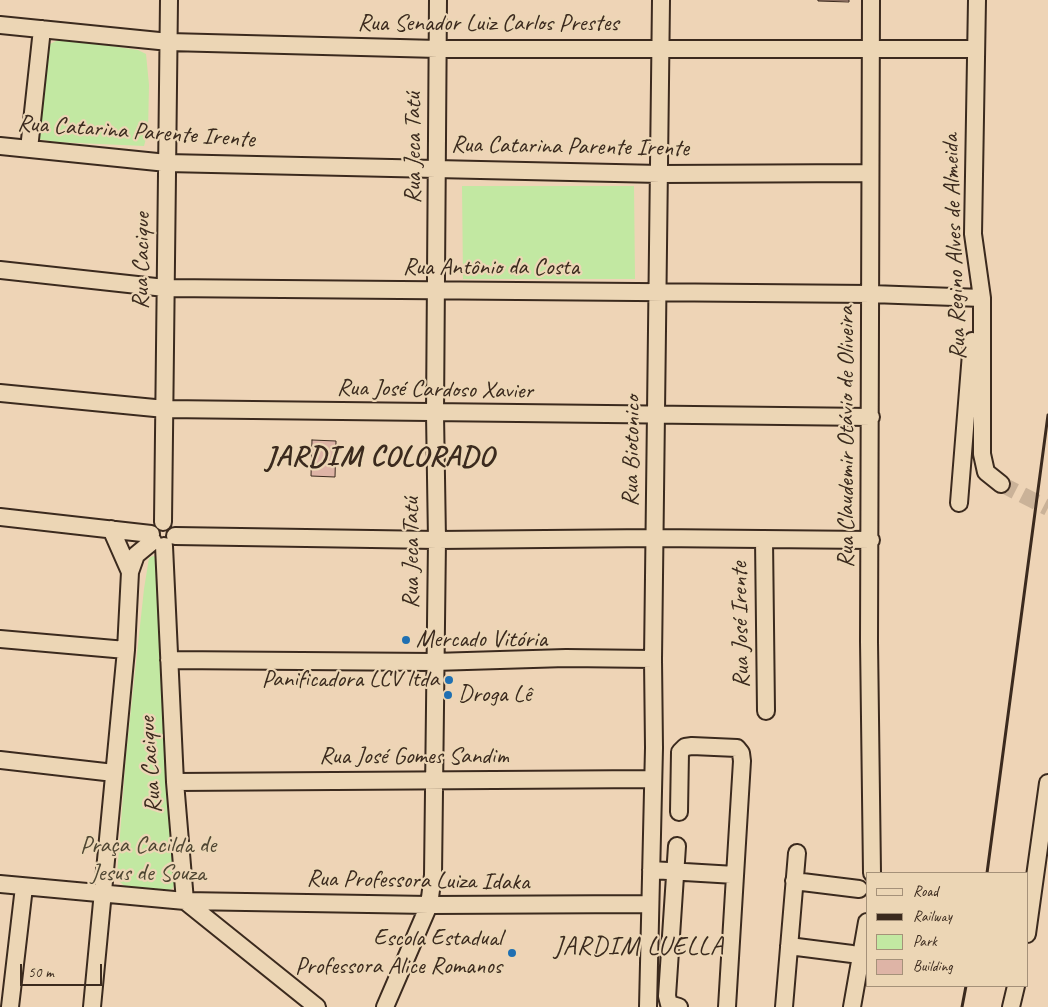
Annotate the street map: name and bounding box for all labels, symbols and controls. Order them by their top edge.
street label: Rua Senador Luiz Carlos Prestes [358,10,618,38]
street label: Rua Jeca Tatú [400,92,428,204]
street label: Rua Catarina Parente Irente [16,109,256,155]
street label: Rua Catarina Parente Irente [451,131,689,163]
street label: Rua Regino Alves de Almeida [937,133,973,361]
street label: Rua Cacique [127,212,157,310]
street label: Rua Antônio da Costa [403,254,579,282]
street label: Rua Claudemir Otávio de Oliveira [833,306,861,568]
street label: Rua José Cardoso Xavier [337,374,533,406]
street label: Rua Biotonico [617,395,647,507]
district label: JARDIM COLORADO [266,440,494,474]
street label: Rua Jeca Tatú [398,497,426,609]
street label: Rua José Irente [726,562,756,688]
place label: Mercado Vitória [416,626,547,654]
marker: Mercado Vitória [400,634,412,646]
place label: Panificadora LCV ltda [262,666,439,694]
marker: Panificadora LCV ltda [443,674,455,686]
place label: Droga Lê [458,681,531,709]
marker: Droga Lê [442,689,454,701]
street label: Rua Cacique [133,716,169,814]
street label: Rua José Gomes Sandim [319,743,509,771]
park label: Praça Cacilda de Jesus de Souza [80,832,216,888]
street label: Rua Professora Luiza Idaka [306,865,530,897]
legend [866,872,1028,987]
text: Road [913,882,938,901]
text: Railway [913,907,952,926]
place label: Escola Estadual Professora Alice Romanos [295,925,502,981]
district label: JARDIM LUELLA [554,931,724,963]
text: Park [913,932,937,951]
marker: Escola Estadual Professora Alice Romanos [506,947,518,959]
scale bar [22,954,105,986]
text: Building [913,957,952,976]
text: 50 m [28,963,54,982]

